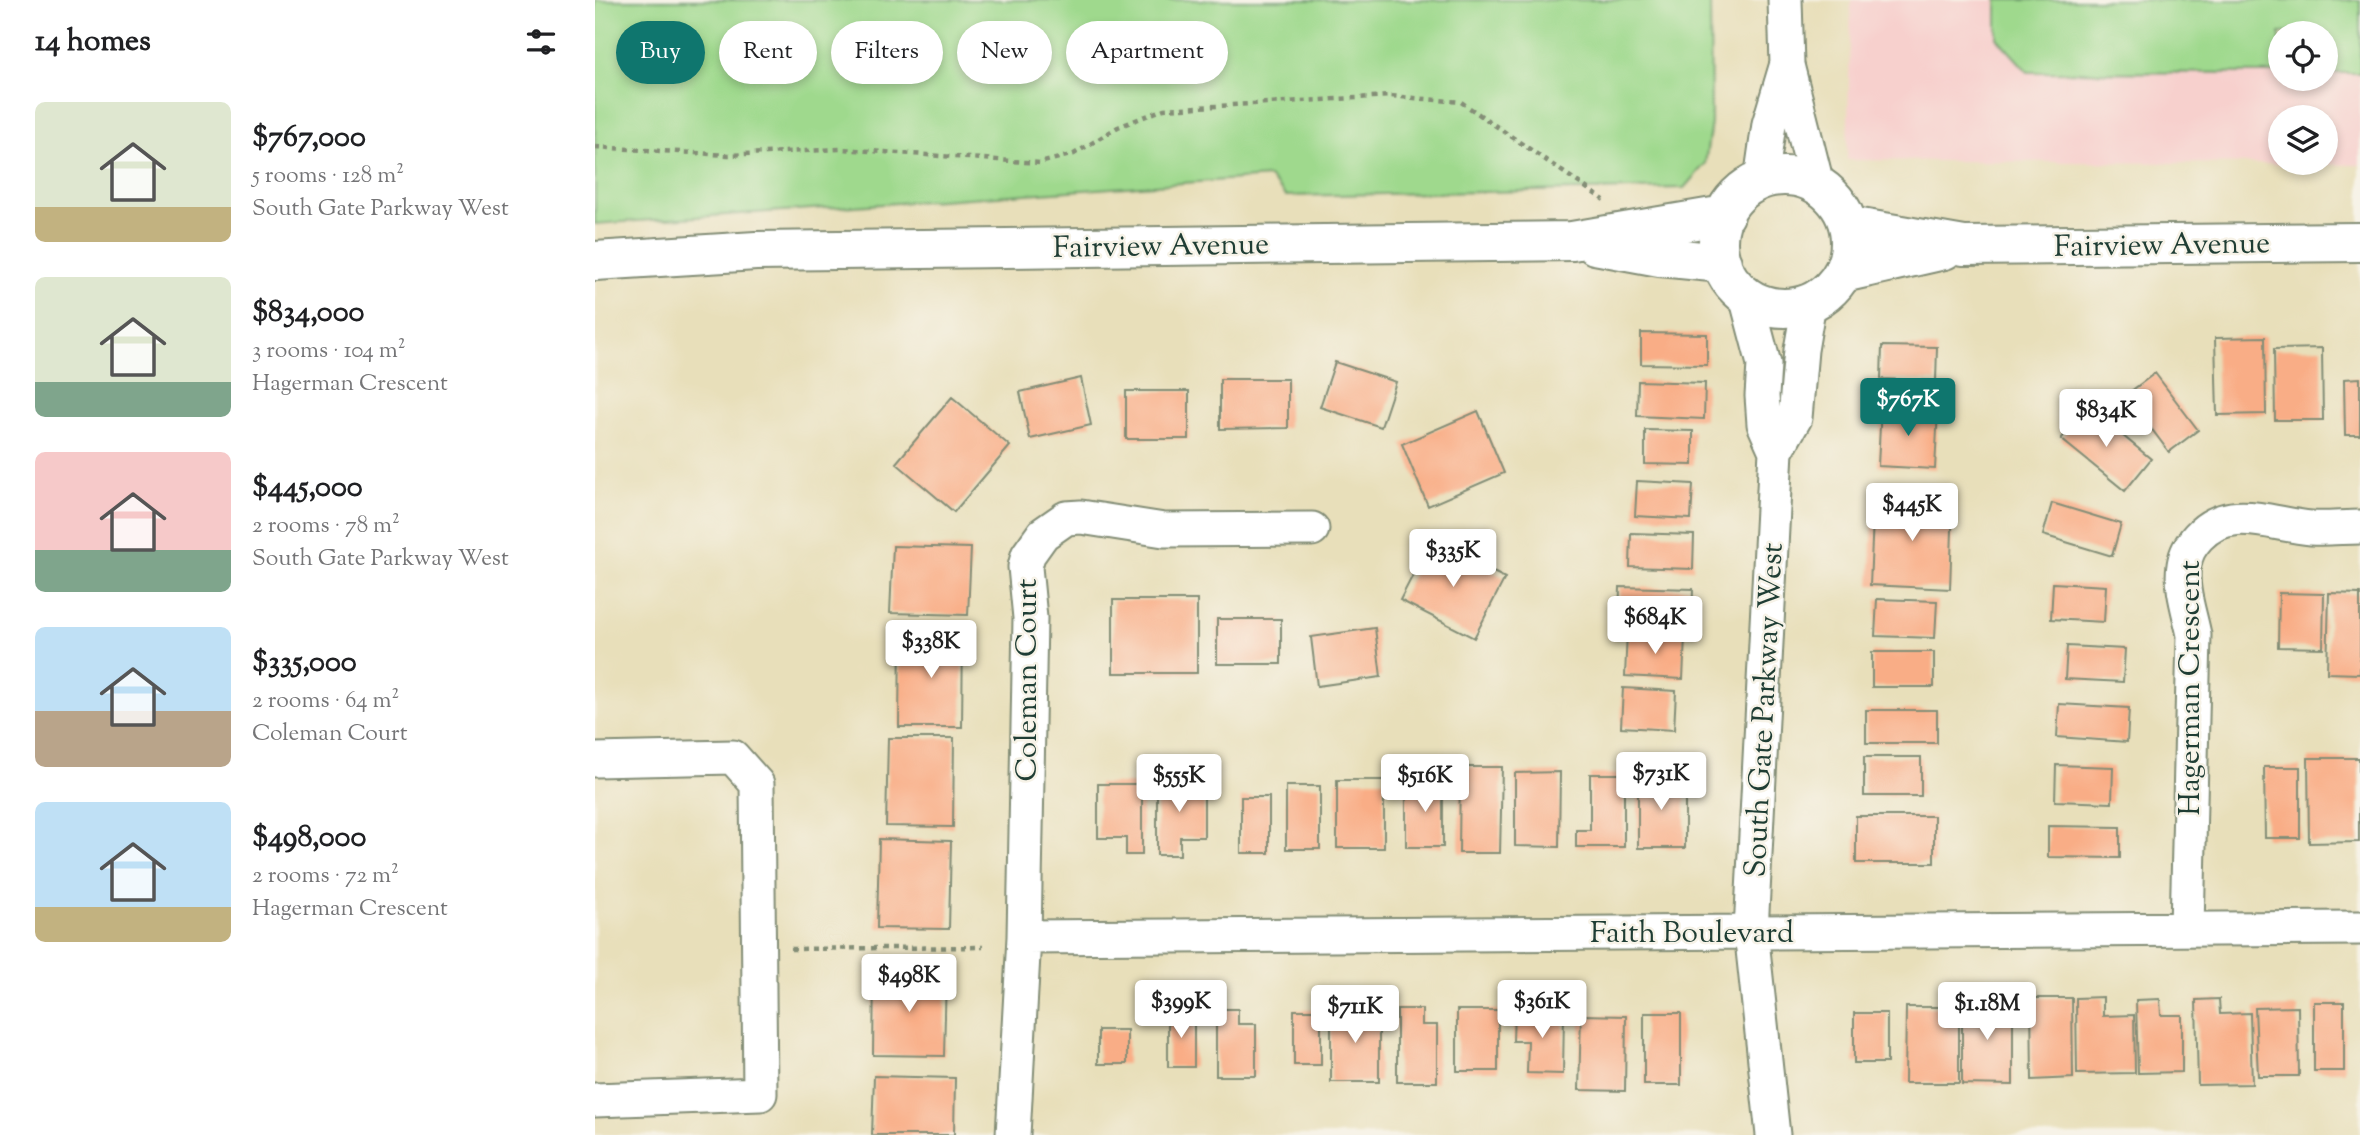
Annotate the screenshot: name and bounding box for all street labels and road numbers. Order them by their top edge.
street label: Fairview Avenue [2054,223,2271,270]
street label: Fairview Avenue [1053,224,1270,271]
street label: South Gate Parkway West [1735,542,1796,878]
street label: Hagerman Crescent [2170,560,2213,816]
street label: Coleman Court [1007,579,1050,781]
street label: Faith Boulevard [1590,913,1794,956]

